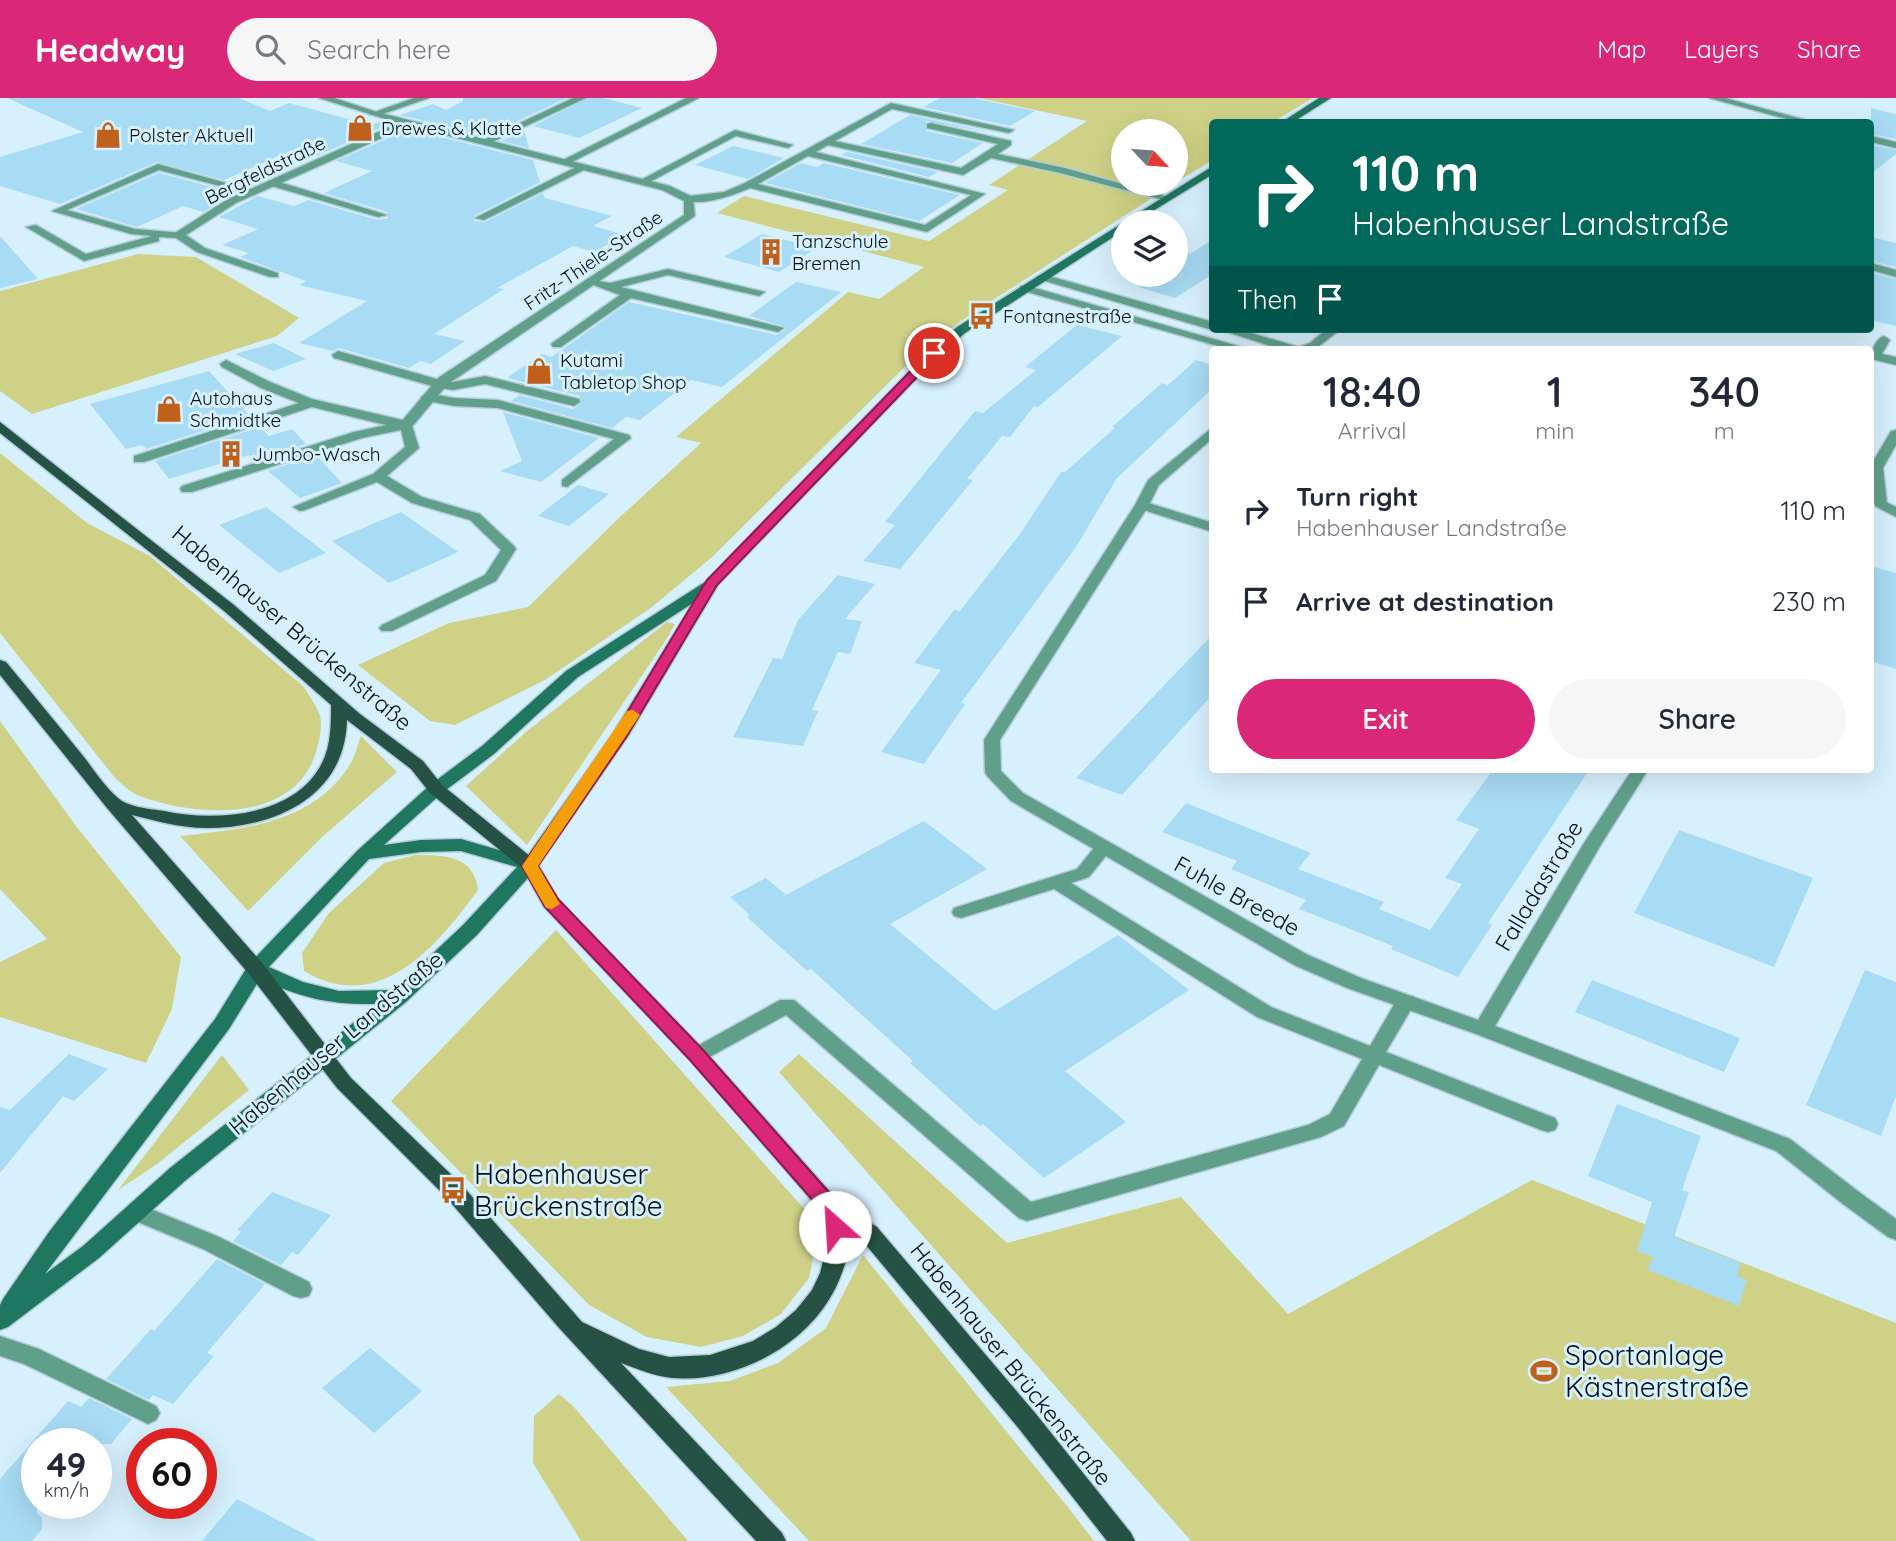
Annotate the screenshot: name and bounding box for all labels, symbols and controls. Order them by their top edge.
search box [227,18,717,81]
text: Headway [35,29,185,70]
icon: search [251,30,289,68]
text: Search here [307,33,451,66]
text: Map [1597,34,1646,64]
text: Layers [1684,34,1759,64]
text: Share [1797,34,1861,64]
shop icon: Drewes & Klatte [345,113,375,143]
place label: Drewes & Klatte [381,116,522,140]
north arrow [1111,119,1188,196]
map controls [1111,119,1188,287]
shop icon: Polster Aktuell [93,120,123,150]
place label: Polster Aktuell [129,123,254,147]
street label: Bergfeldstraße [201,131,329,209]
text: 110 m [1352,142,1479,203]
icon: right [1237,147,1328,238]
text: Habenhauser Landstraße [1352,203,1729,243]
street label: Fritz-Thiele-Straße [519,205,667,315]
button: layers [1111,210,1188,287]
place label: Tanzschule Bremen [792,229,888,275]
building icon: Tanzschule Bremen [756,237,786,267]
icon: arrive [1311,280,1349,318]
text: Then [1237,283,1297,316]
bus stop icon: Fontanestraße [967,301,997,331]
place label: Fontanestraße [1003,304,1132,328]
pin [904,323,964,383]
icon: arrive [915,334,953,372]
place label: Kutami Tabletop Shop [560,348,687,394]
shop icon: Kutami Tabletop Shop [524,356,554,386]
text: 18:40 [1323,365,1421,418]
text: 1 [1547,365,1563,418]
text: 340 [1688,365,1760,418]
place label: Autohaus Schmidtke [190,386,281,432]
shop icon: Autohaus Schmidtke [154,394,184,424]
text: Arrival [1338,416,1407,445]
text: min [1535,416,1575,445]
text: m [1714,416,1735,445]
building icon: Jumbo-Wasch [216,439,246,469]
place label: Jumbo-Wasch [252,442,381,466]
text: Turn right [1296,480,1418,513]
icon: right [1237,492,1275,530]
text: 110 m [1780,494,1846,527]
text: Habenhauser Landstraße [1296,513,1567,542]
street label: Habenhauser Brückenstraße [166,519,418,737]
icon: arrive [1237,583,1275,621]
text: Arrive at destination [1296,585,1554,618]
text: 230 m [1772,585,1846,618]
button: Exit [1237,679,1535,759]
button: Share [1549,679,1846,759]
street label: Falladastraße [1488,815,1589,956]
street label: Fuhle Breede [1169,849,1305,942]
street label: Habenhauser Landstraße [223,944,449,1141]
place label: Habenhauser Brückenstraße [474,1156,663,1223]
bus stop icon: Habenhauser Brückenstraße [438,1175,468,1205]
position arrow [798,1190,872,1264]
street label: Habenhauser Brückenstraße [904,1236,1118,1491]
place label: Sportanlage Kästnerstraße [1565,1337,1749,1404]
sports icon: Sportanlage Kästnerstraße [1529,1356,1559,1386]
speed limit sign: 60 [126,1428,217,1519]
text: 49 [47,1442,86,1486]
text: km/h [44,1479,89,1502]

